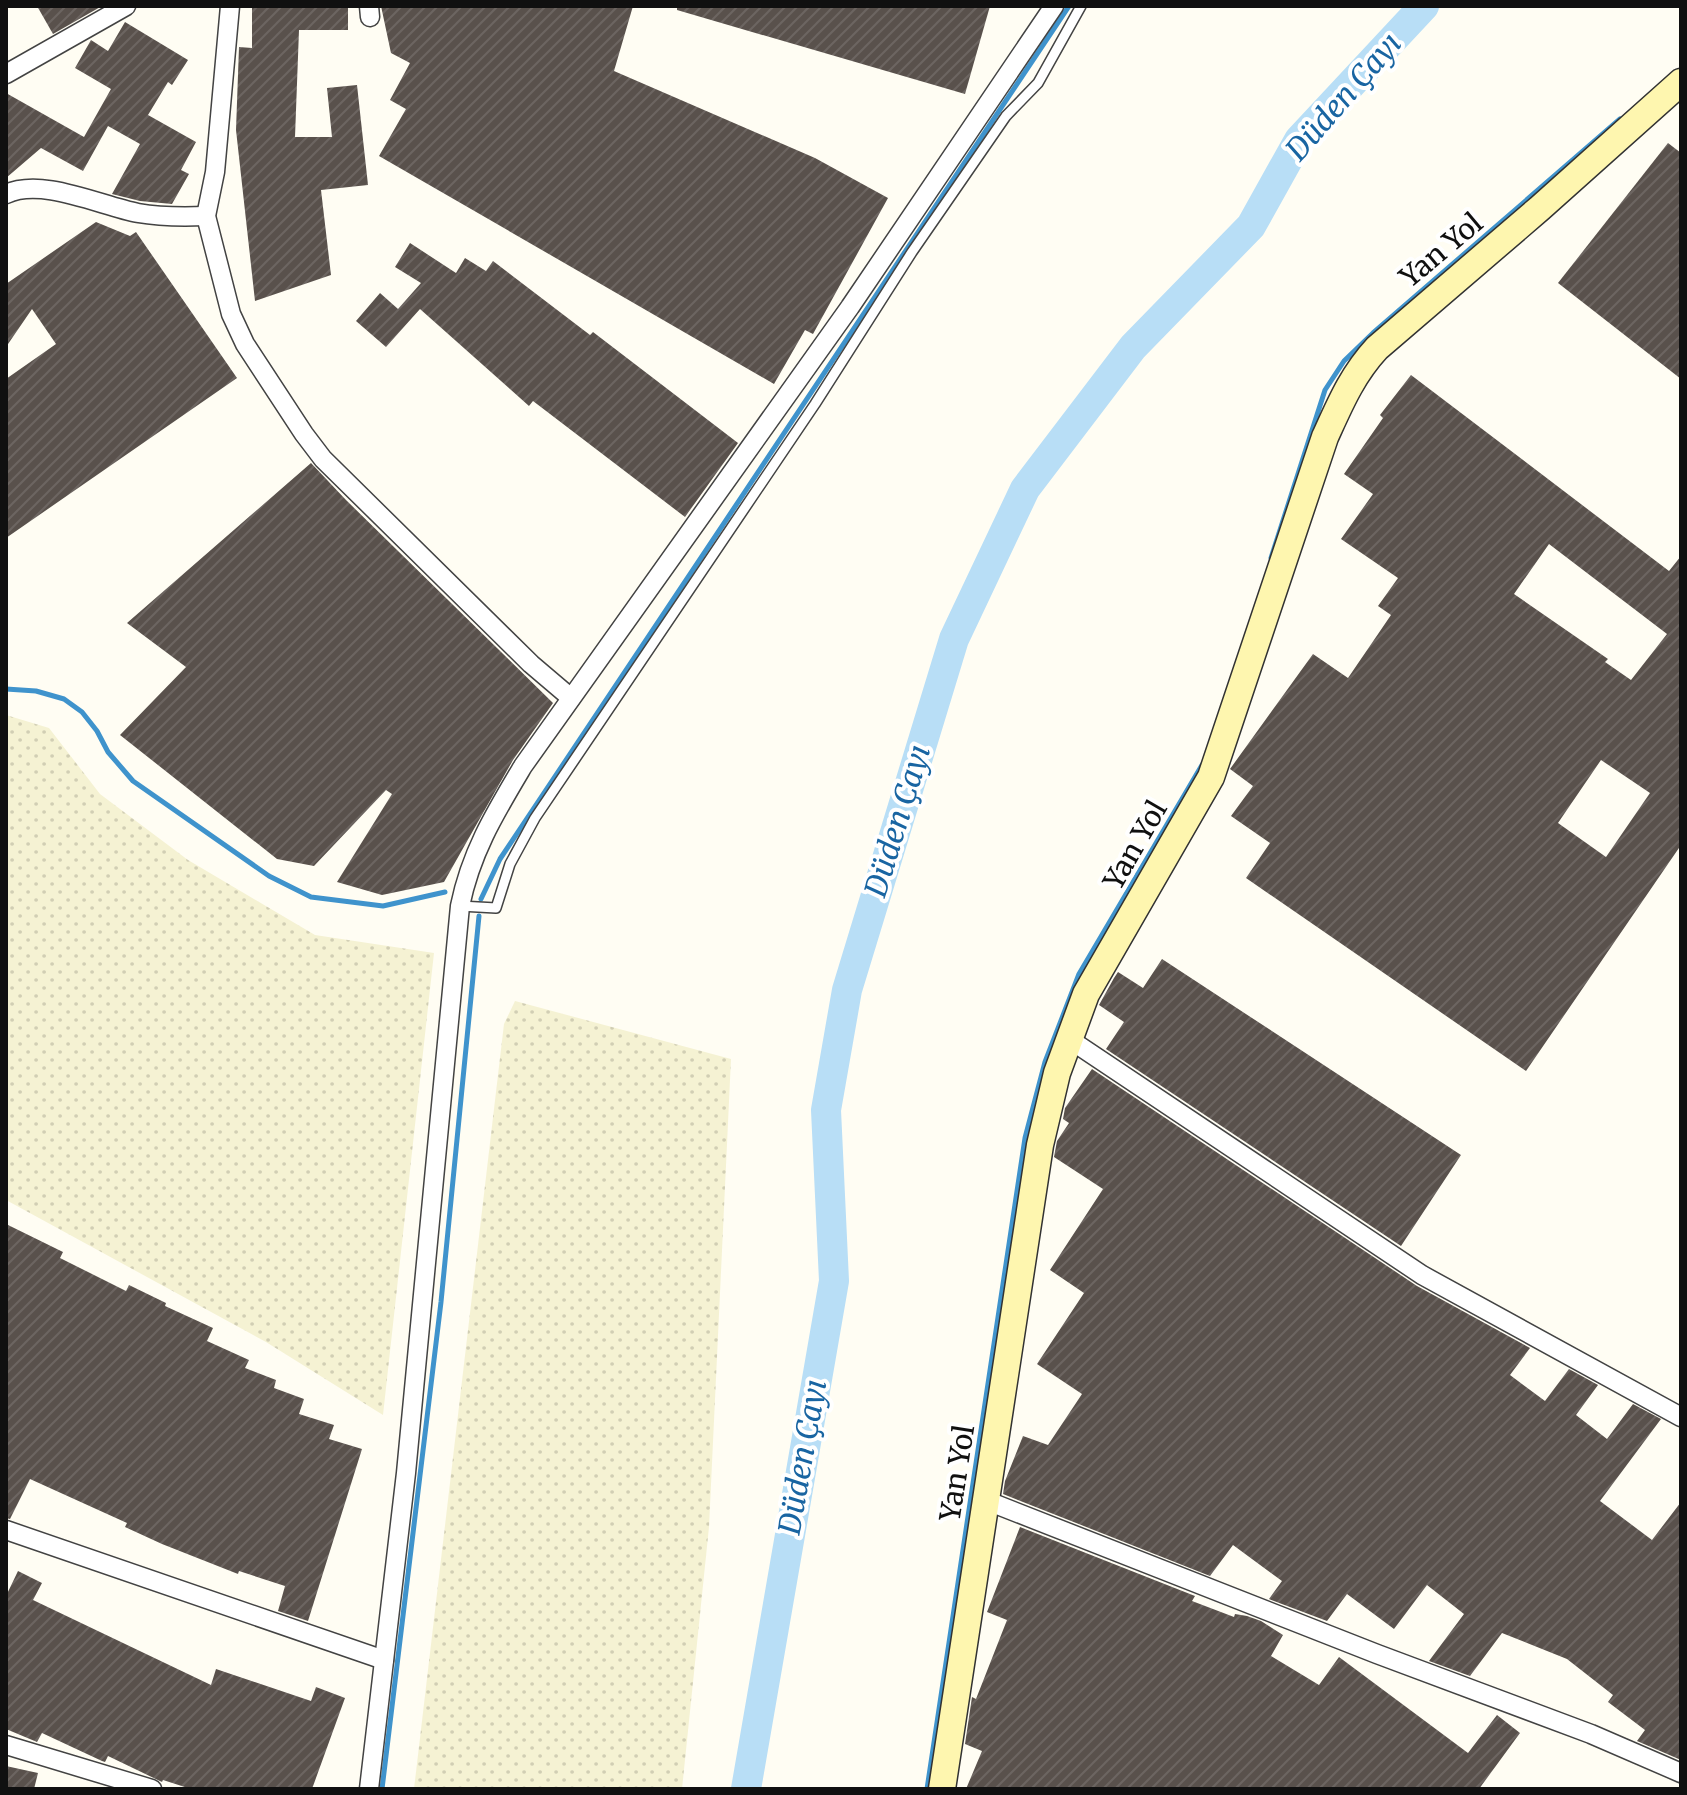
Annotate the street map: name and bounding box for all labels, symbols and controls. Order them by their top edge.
water label: Düden Çayı [1277,25,1409,169]
street label: Yan Yol [1392,205,1490,296]
water label: Düden Çayı [856,740,938,902]
street label: Yan Yol [1095,794,1175,897]
water label: Düden Çayı [770,1376,834,1538]
street label: Yan Yol [931,1422,982,1525]

